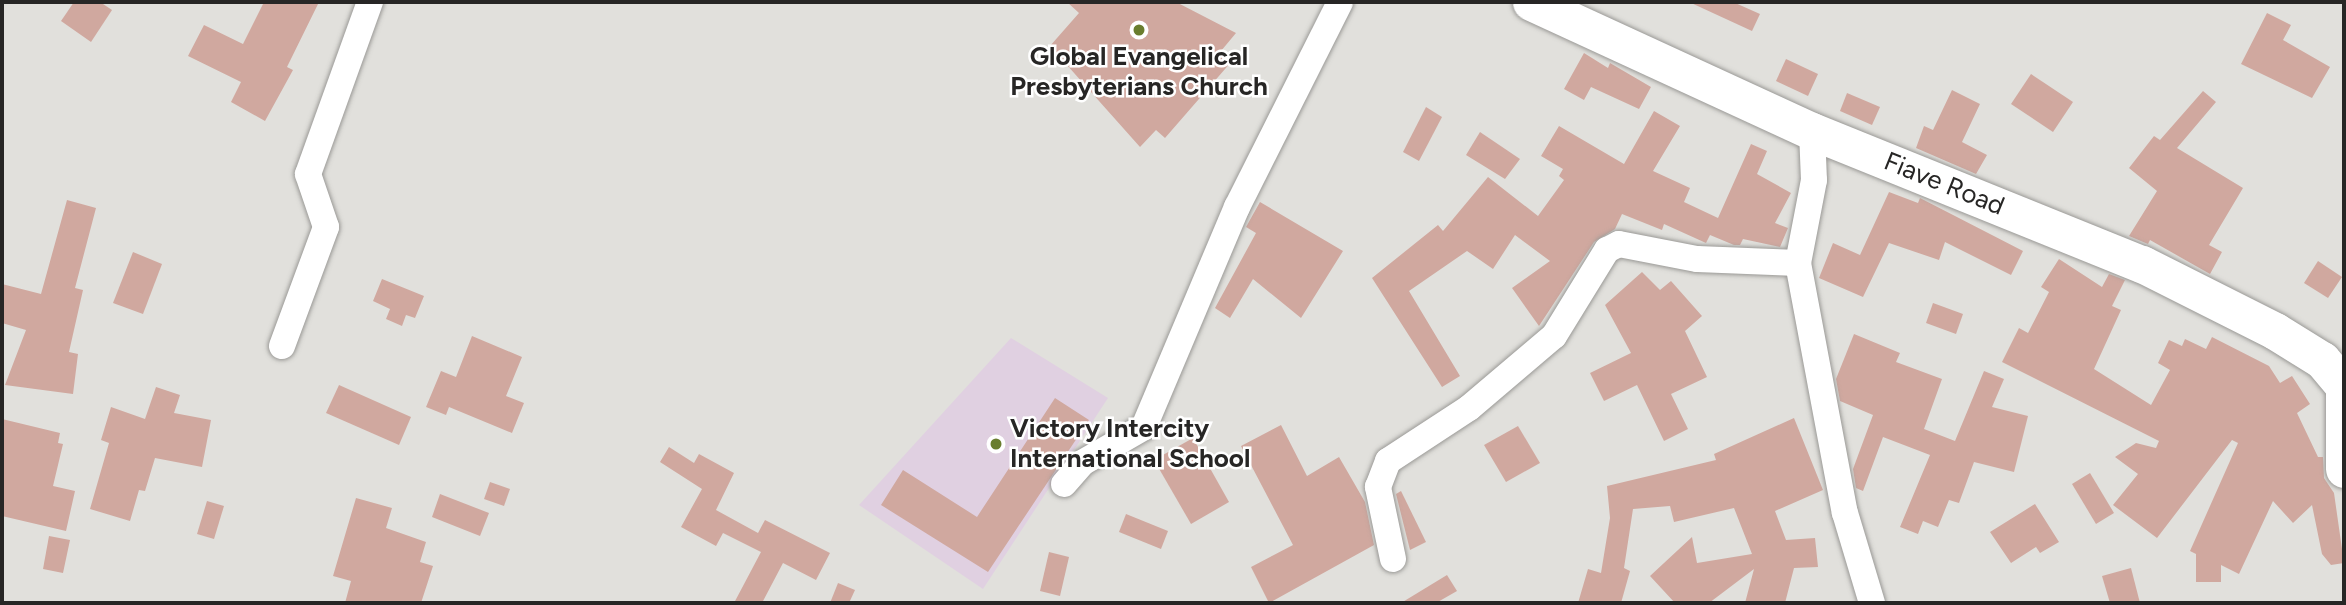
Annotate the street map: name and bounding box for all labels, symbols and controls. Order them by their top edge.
marker: Global Evangelical Presbyterians Church [1131,22,1147,38]
place label: Global Evangelical Presbyterians Church [1010,41,1268,102]
street label: Fiave Road [1879,146,2009,222]
place label: Victory Intercity International School [1010,413,1250,474]
marker: Victory Intercity International School [988,436,1004,452]

